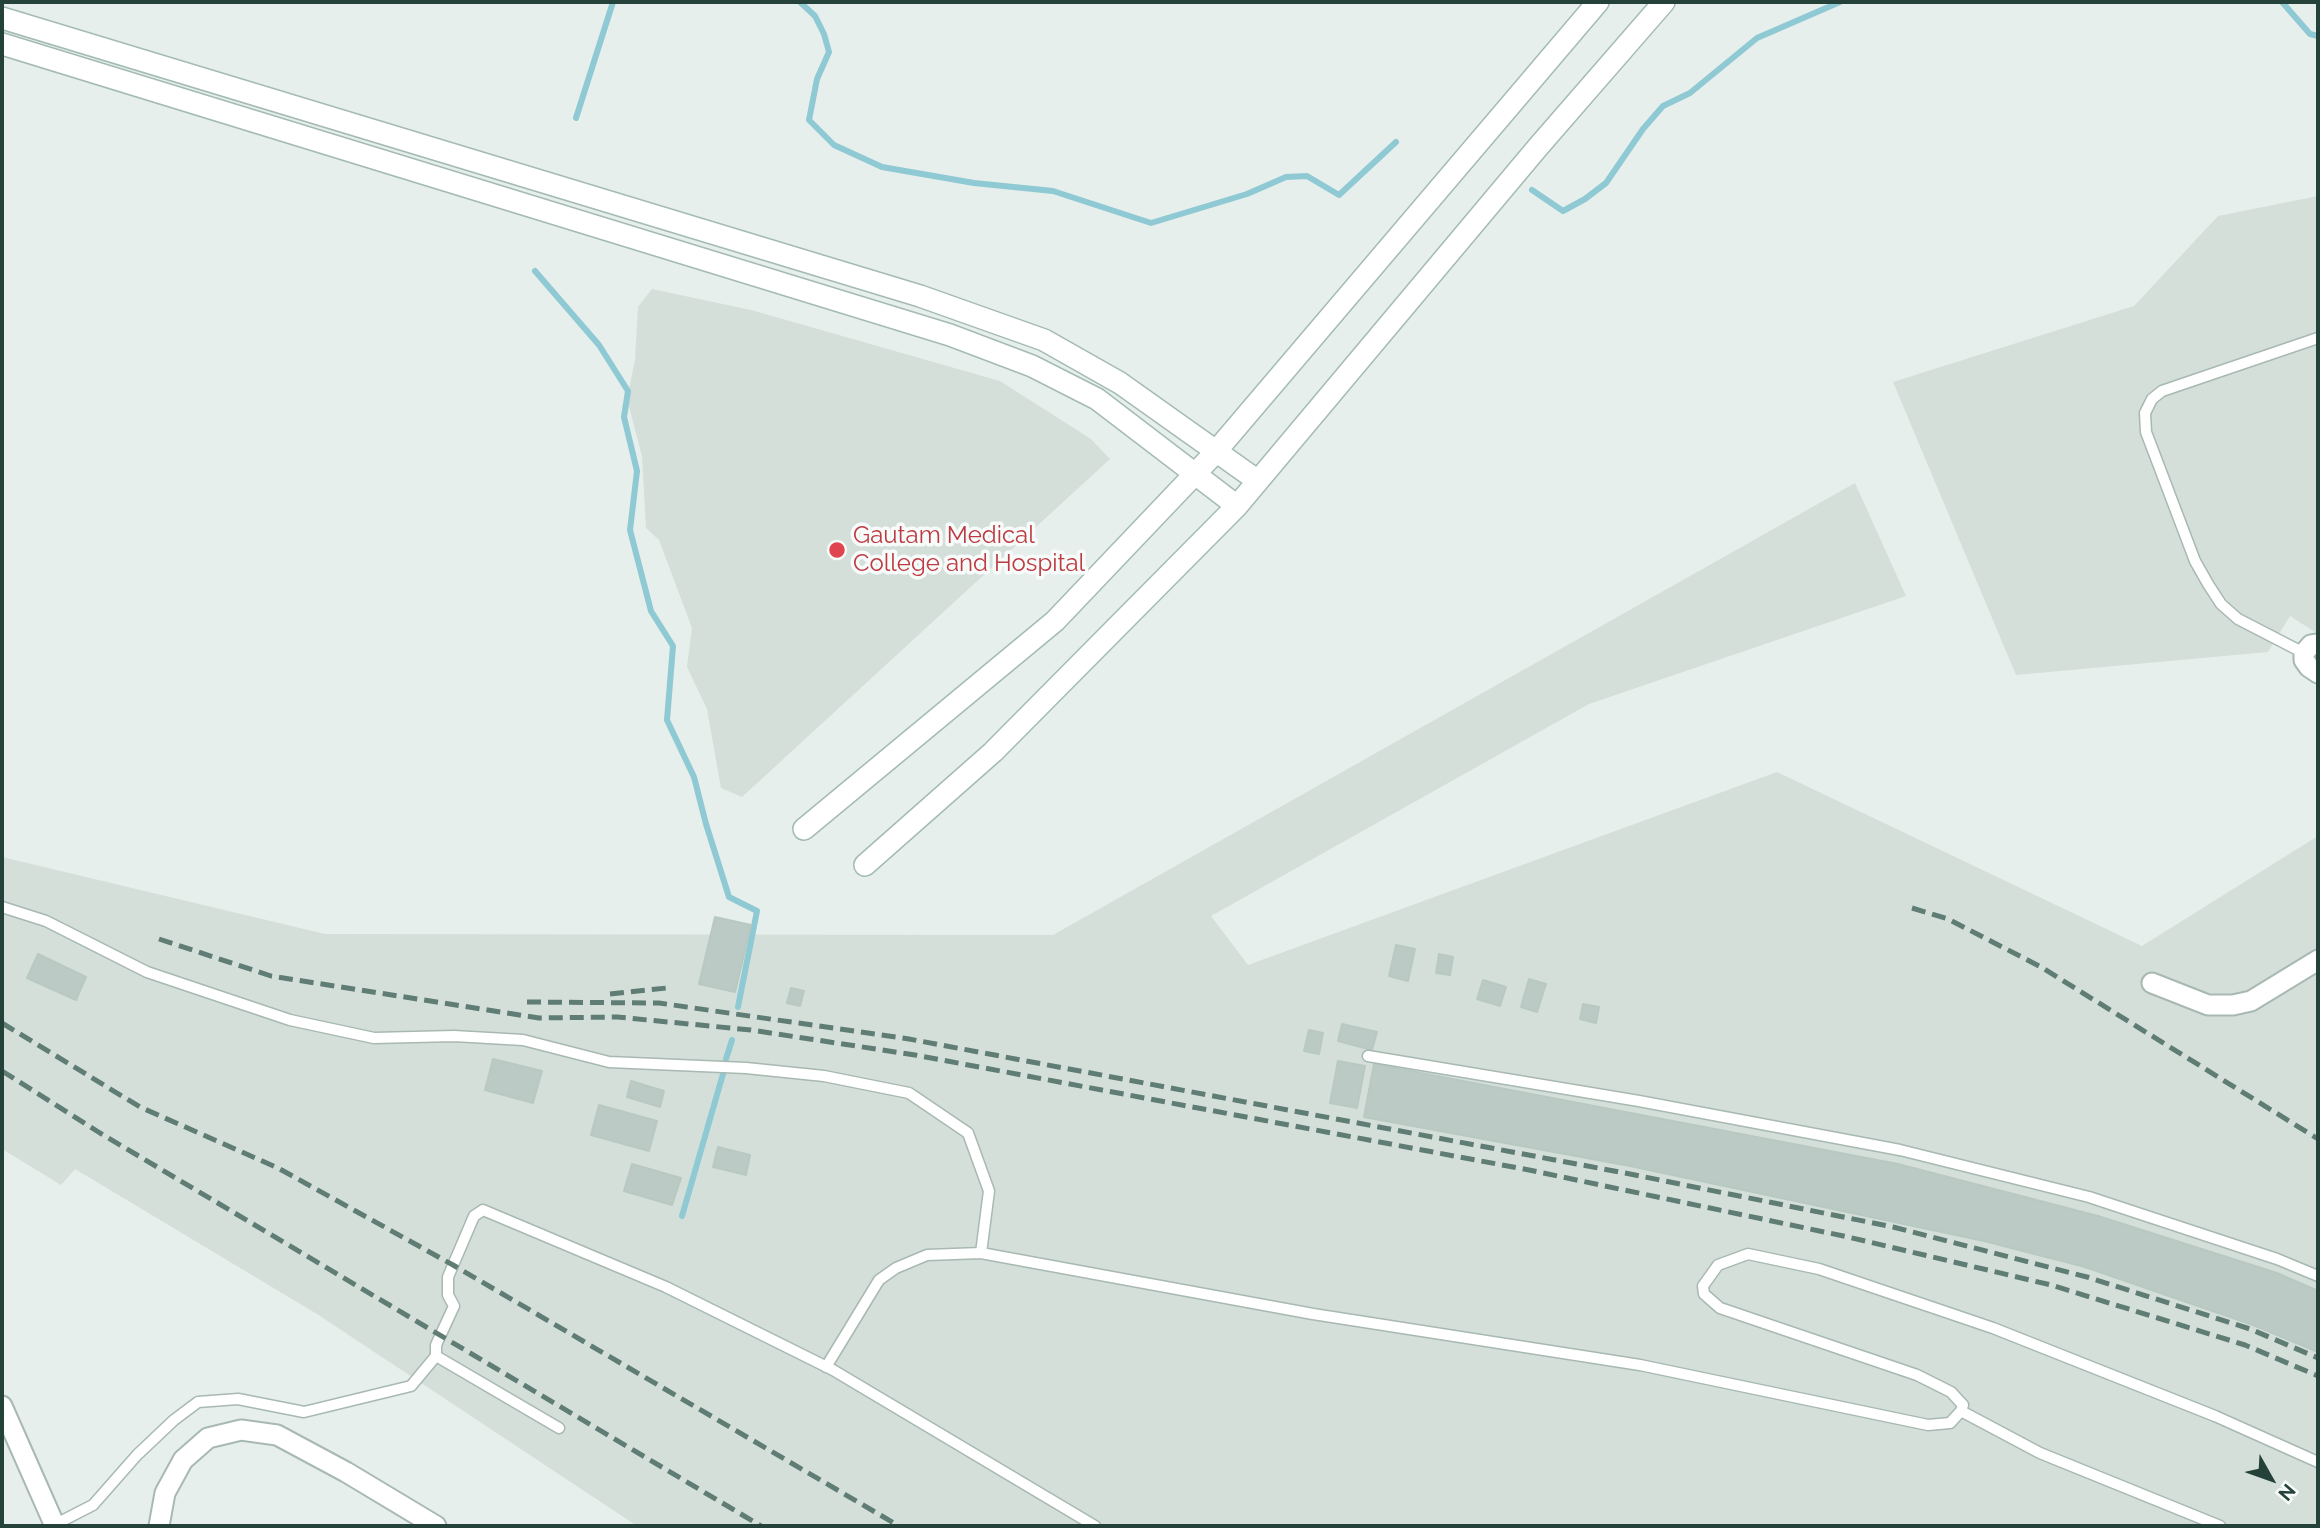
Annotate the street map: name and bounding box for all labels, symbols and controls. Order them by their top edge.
place label: Gautam Medical College and Hospital [853,522,1085,578]
marker: Gautam Medical College and Hospital [827,540,847,560]
north arrow [2236,1444,2306,1514]
text: N [2274,1480,2300,1505]

